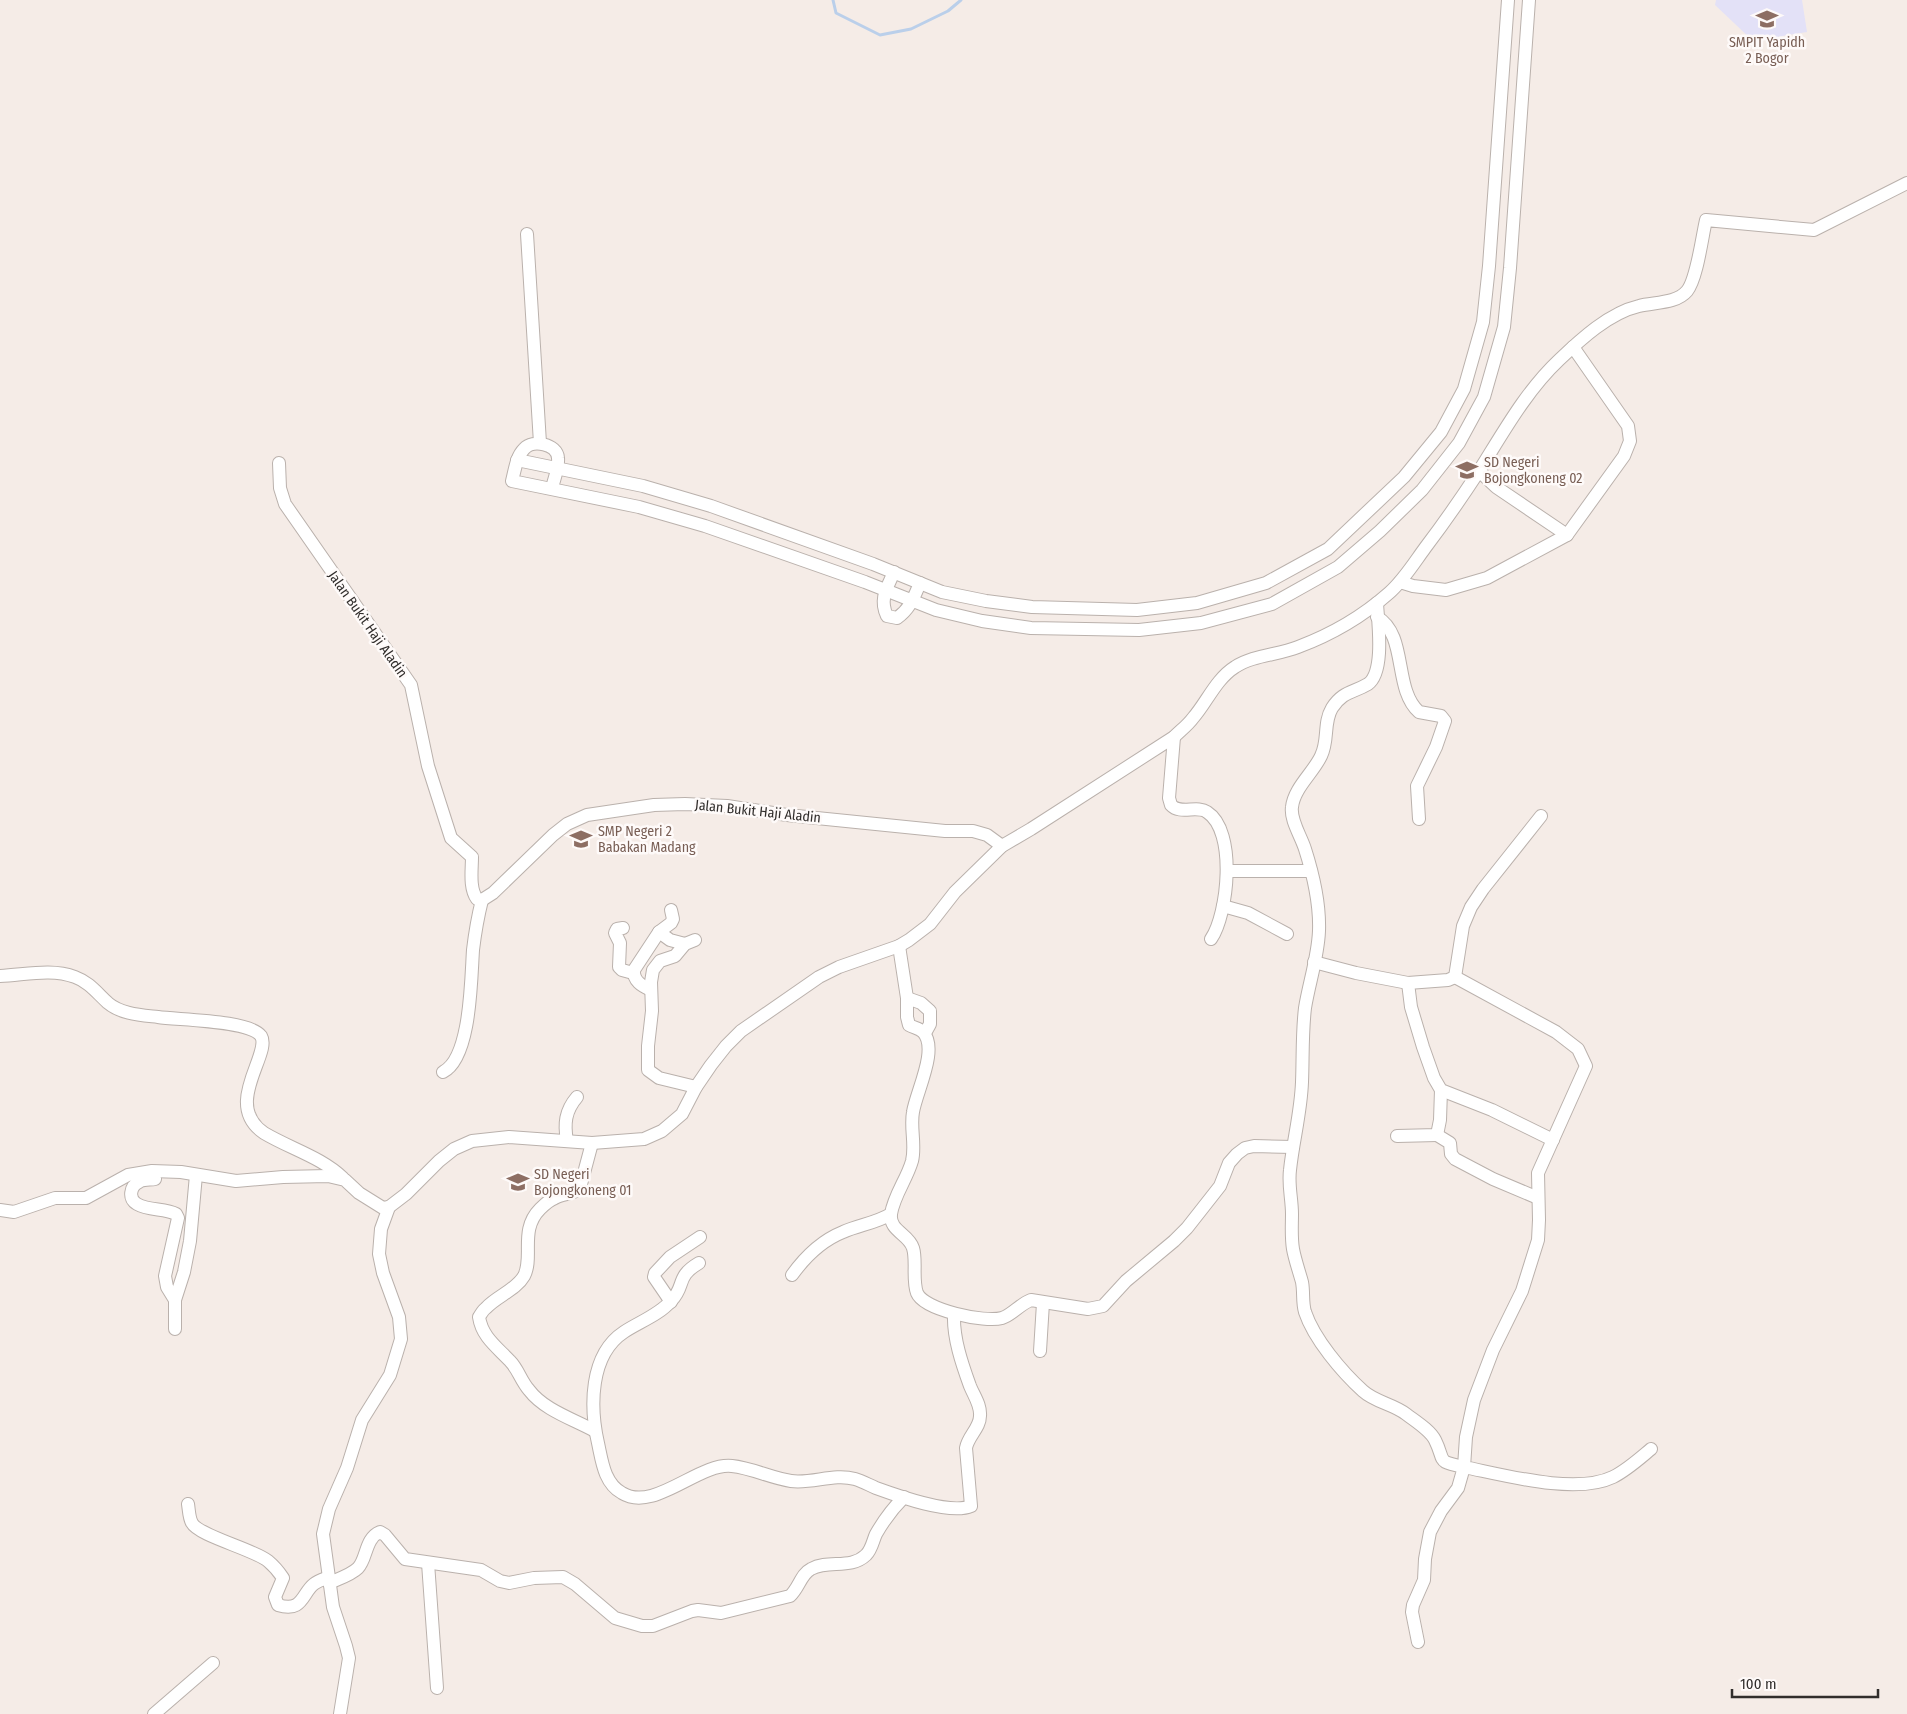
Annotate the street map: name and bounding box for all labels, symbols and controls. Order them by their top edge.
school or university icon: SMPIT Yapidh 2 Bogor [1754,6,1780,32]
place label: SMPIT Yapidh 2 Bogor [1729,34,1805,67]
place label: SD Negeri Bojongkoneng 02 [1484,454,1583,487]
school or university icon: SD Negeri Bojongkoneng 02 [1454,457,1480,483]
street label: Jalan Bukit Haji Aladin [324,568,411,681]
street label: Jalan Bukit Haji Aladin [694,796,822,827]
place label: SMP Negeri 2 Babakan Madang [598,823,696,856]
school or university icon: SMP Negeri 2 Babakan Madang [568,826,594,852]
place label: SD Negeri Bojongkoneng 01 [534,1166,632,1199]
school or university icon: SD Negeri Bojongkoneng 01 [505,1169,531,1195]
scale bar [1732,1666,1878,1698]
text: 100 m [1740,1675,1777,1693]

